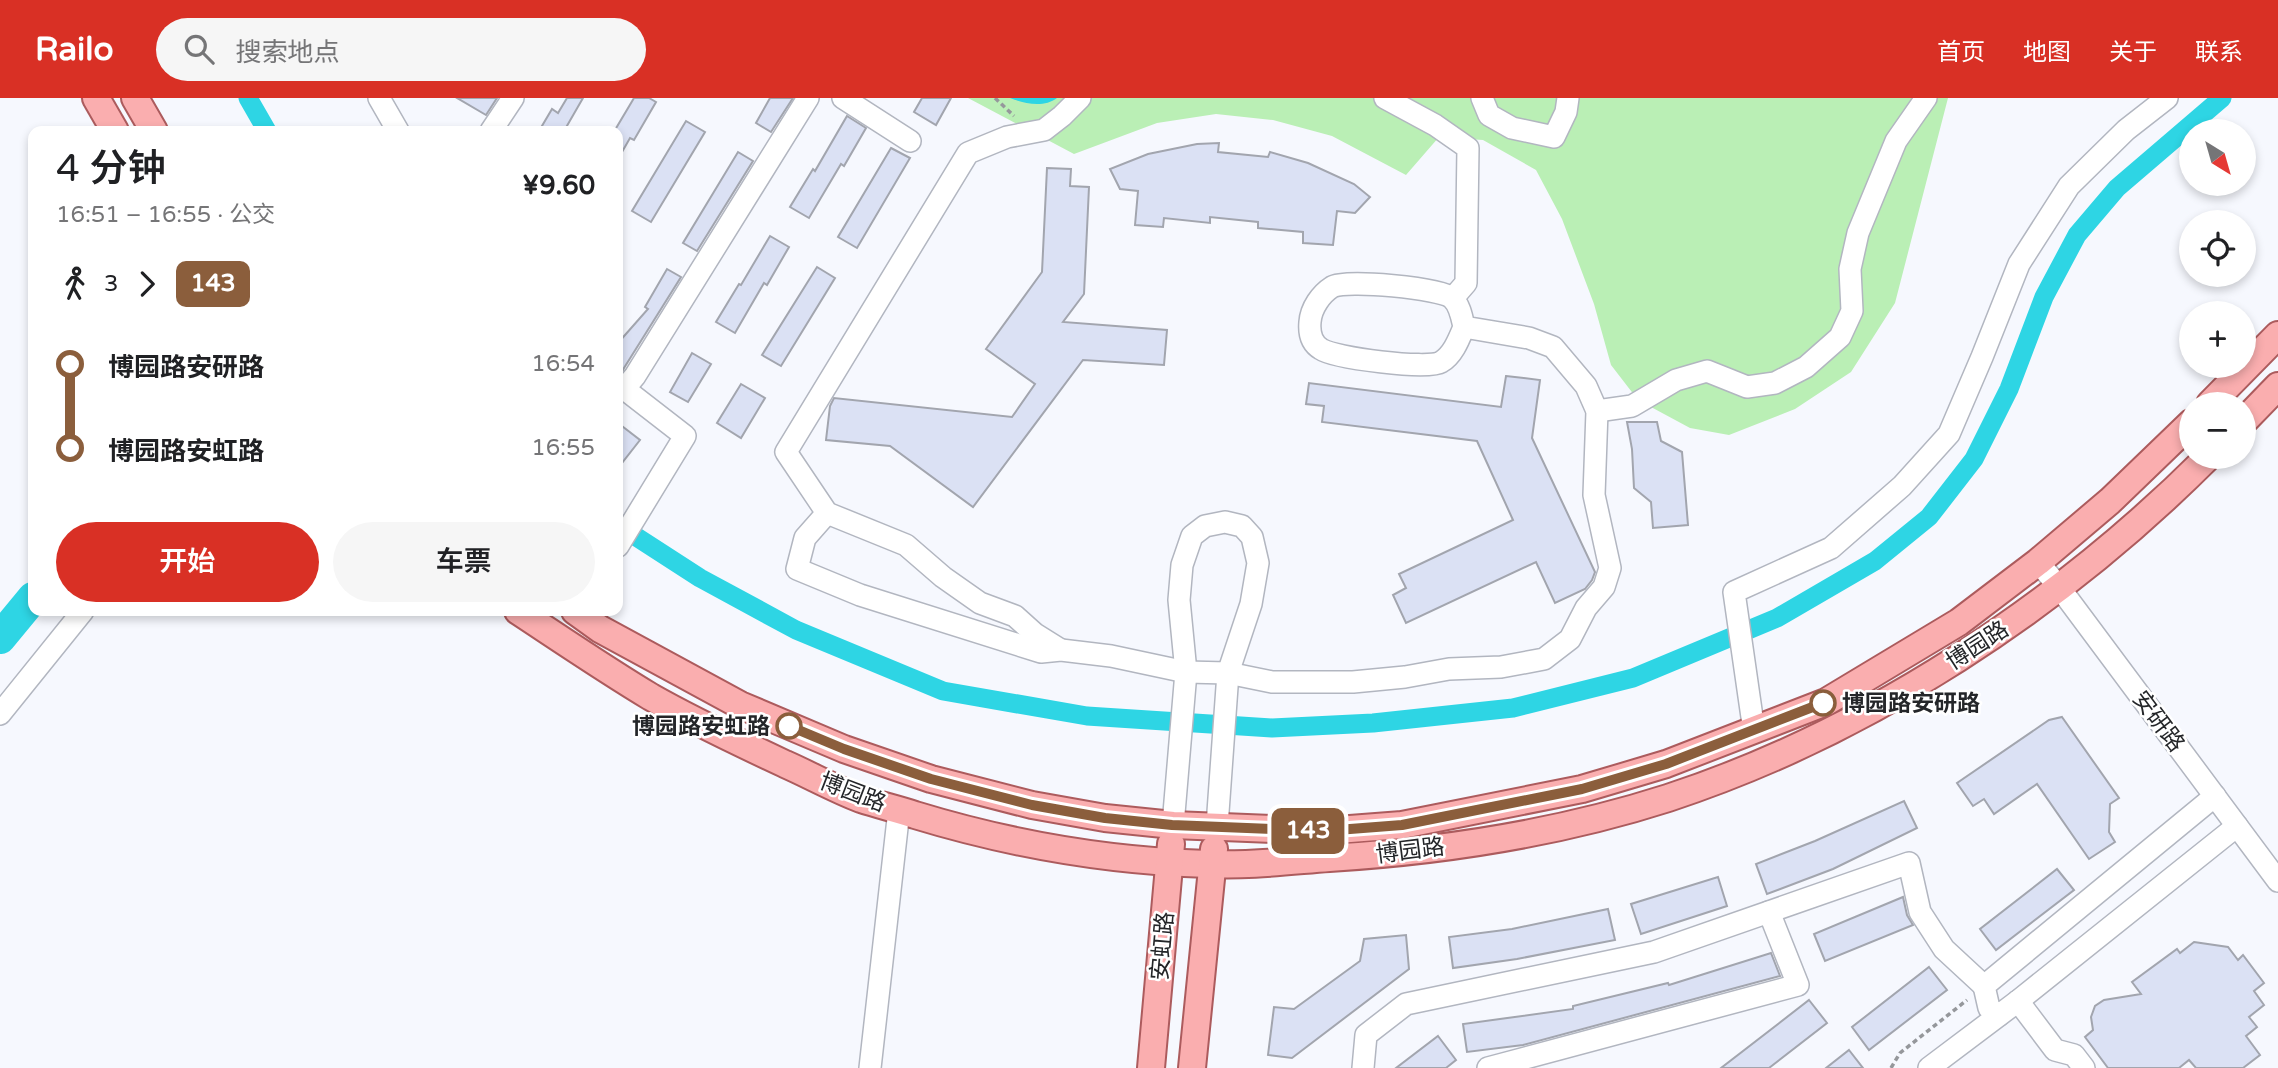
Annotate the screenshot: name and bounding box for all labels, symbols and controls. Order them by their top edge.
search box [156,18,646,81]
text: Railo [35,30,114,69]
icon: search [180,30,218,68]
text: 搜索地点 [236,37,340,68]
text: 首页 [1937,38,1985,67]
text: 地图 [2023,38,2071,67]
text: 关于 [2109,38,2157,67]
text: 联系 [2195,38,2243,67]
north arrow [2179,119,2256,196]
map controls [2179,119,2256,469]
text: 4 分钟 [56,146,166,192]
text: ¥9.60 [522,170,595,201]
text: 16:51 – 16:55 · 公交 [56,201,275,229]
button: locate [2179,210,2256,287]
icon: walk [56,265,94,303]
icon: forward [128,265,166,303]
text: 143 [190,269,236,298]
text: 3 [104,270,118,298]
button: + [2179,301,2256,378]
text: 16:54 [531,350,595,378]
text: 博园路安研路 [108,352,264,383]
button: − [2179,392,2256,469]
text: 16:55 [531,434,595,462]
text: 博园路安虹路 [108,436,264,467]
button: 开始 [56,522,319,602]
button: 车票 [333,522,595,602]
street label: 博园路 [1941,615,2014,676]
street label: 安研路 [2126,686,2190,758]
marker: 博园路安研路 [1810,690,1836,716]
place label: 博园路安研路 [1842,690,1980,718]
place label: 博园路安虹路 [632,713,770,741]
marker: 博园路安虹路 [776,713,802,739]
street label: 博园路 [815,767,890,818]
line badge: 143 [1268,808,1348,854]
text: 143 [1285,816,1331,845]
street label: 博园路 [1374,833,1446,869]
street label: 安虹路 [1146,910,1180,982]

